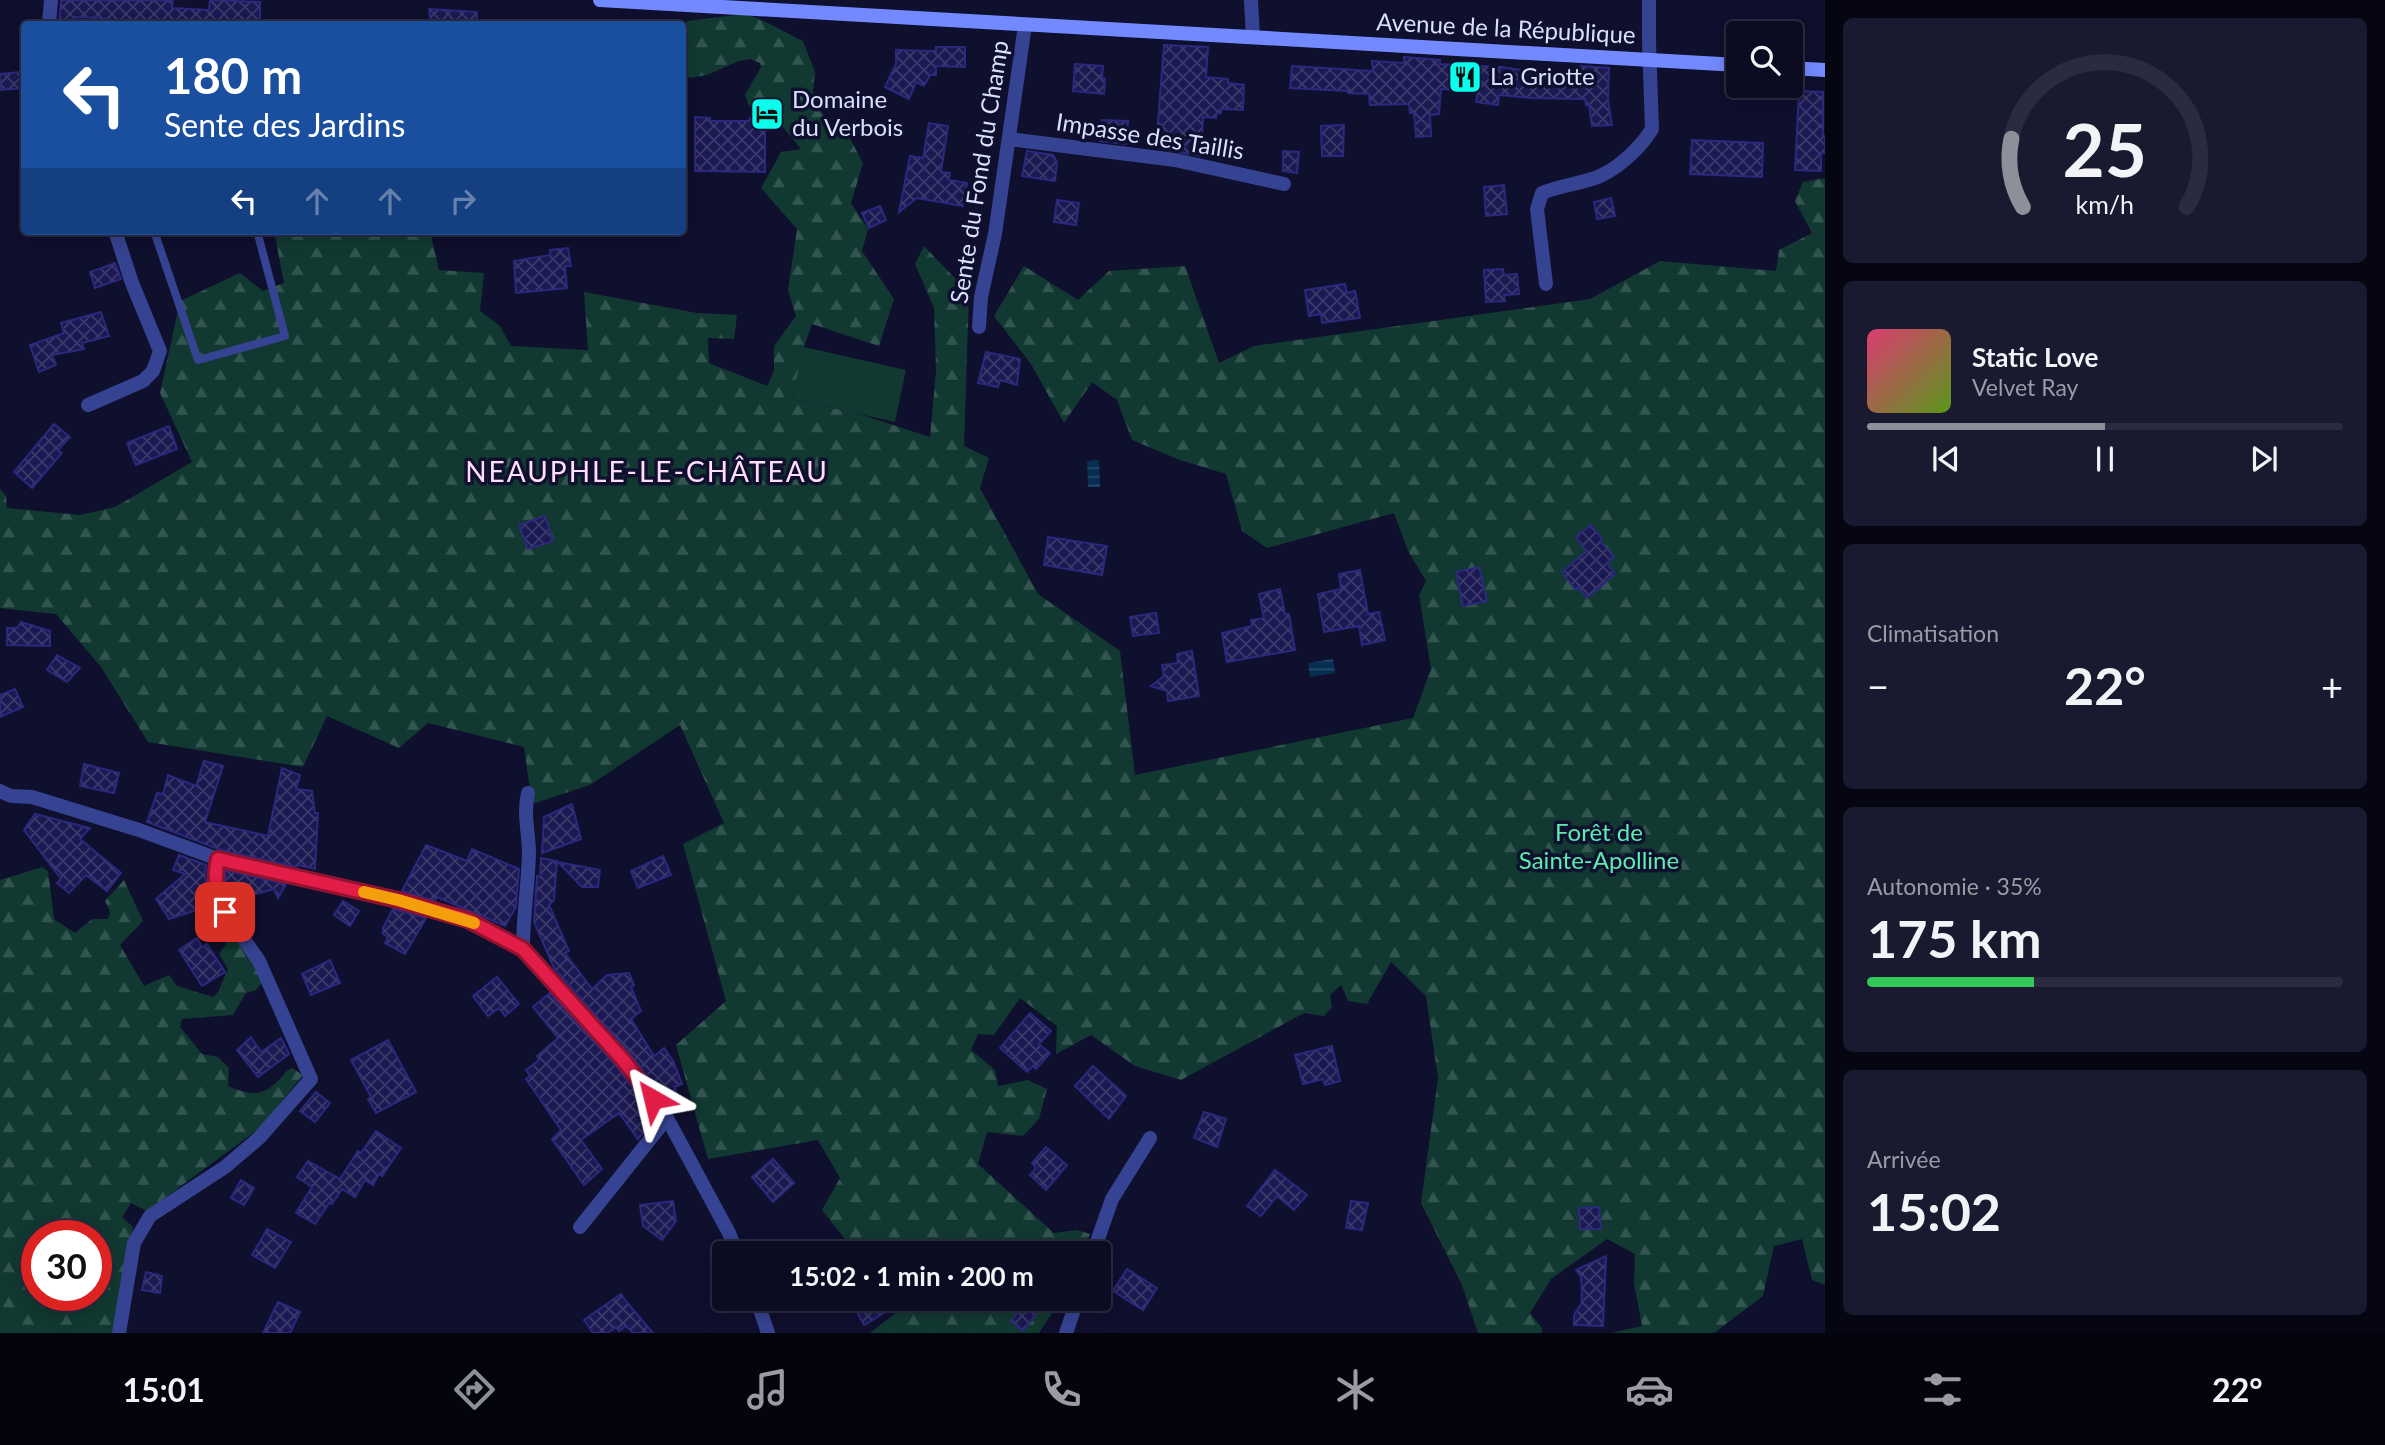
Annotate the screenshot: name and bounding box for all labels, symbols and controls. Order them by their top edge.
street label: Avenue de la République [1376,6,1637,49]
map controls [1726,21,1803,98]
button: search [1726,21,1803,98]
street label: Sente du Fond du Champ [943,38,1014,305]
text: 180 m [164,46,302,104]
icon: left [49,49,140,140]
restaurant icon: La Griotte [1446,58,1484,96]
place label: La Griotte [1490,61,1595,90]
place label: Domaine du Verbois [792,84,903,141]
hotel icon: Domaine du Verbois [748,95,786,133]
text: Sente des Jardins [164,105,405,144]
text: 25 [2063,105,2147,193]
street label: Impasse des Taillis [1054,106,1246,165]
icon: left [225,182,263,220]
icon: ahead [298,182,336,220]
icon: ahead [371,182,409,220]
icon: right [444,182,482,220]
text: km/h [2076,188,2134,218]
text: Static Love [1972,341,2099,373]
text: Velvet Ray [1972,373,2078,401]
icon: previous [1927,440,1965,478]
icon: pause [2086,440,2124,478]
icon: next [2245,440,2283,478]
district label: NEAUPHLE-LE-CHÂTEAU [465,454,829,488]
text: Climatisation [1867,619,1999,647]
text: 22° [2064,654,2146,716]
text: − [1867,663,1889,709]
text: + [2321,663,2343,709]
park label: Forêt de Sainte-Apolline [1519,817,1679,874]
text: Autonomie · 35% [1867,872,2042,900]
pin [195,882,255,942]
icon: arrive [206,893,244,931]
text: 175 km [1867,907,2041,969]
position arrow [616,1062,690,1136]
text: Arrivée [1867,1145,1941,1173]
text: 15:02 [1867,1180,2001,1242]
speed limit sign: 30 [21,1220,112,1311]
text: 15:02 · 1 min · 200 m [789,1260,1034,1292]
icon: directions [450,1365,499,1414]
icon: music [743,1365,792,1414]
icon: phone [1037,1365,1086,1414]
icon: climate [1331,1365,1380,1414]
icon: car [1625,1365,1674,1414]
icon: filters [1918,1365,1967,1414]
text: 15:01 [122,1370,205,1409]
text: 22° [2212,1370,2263,1409]

